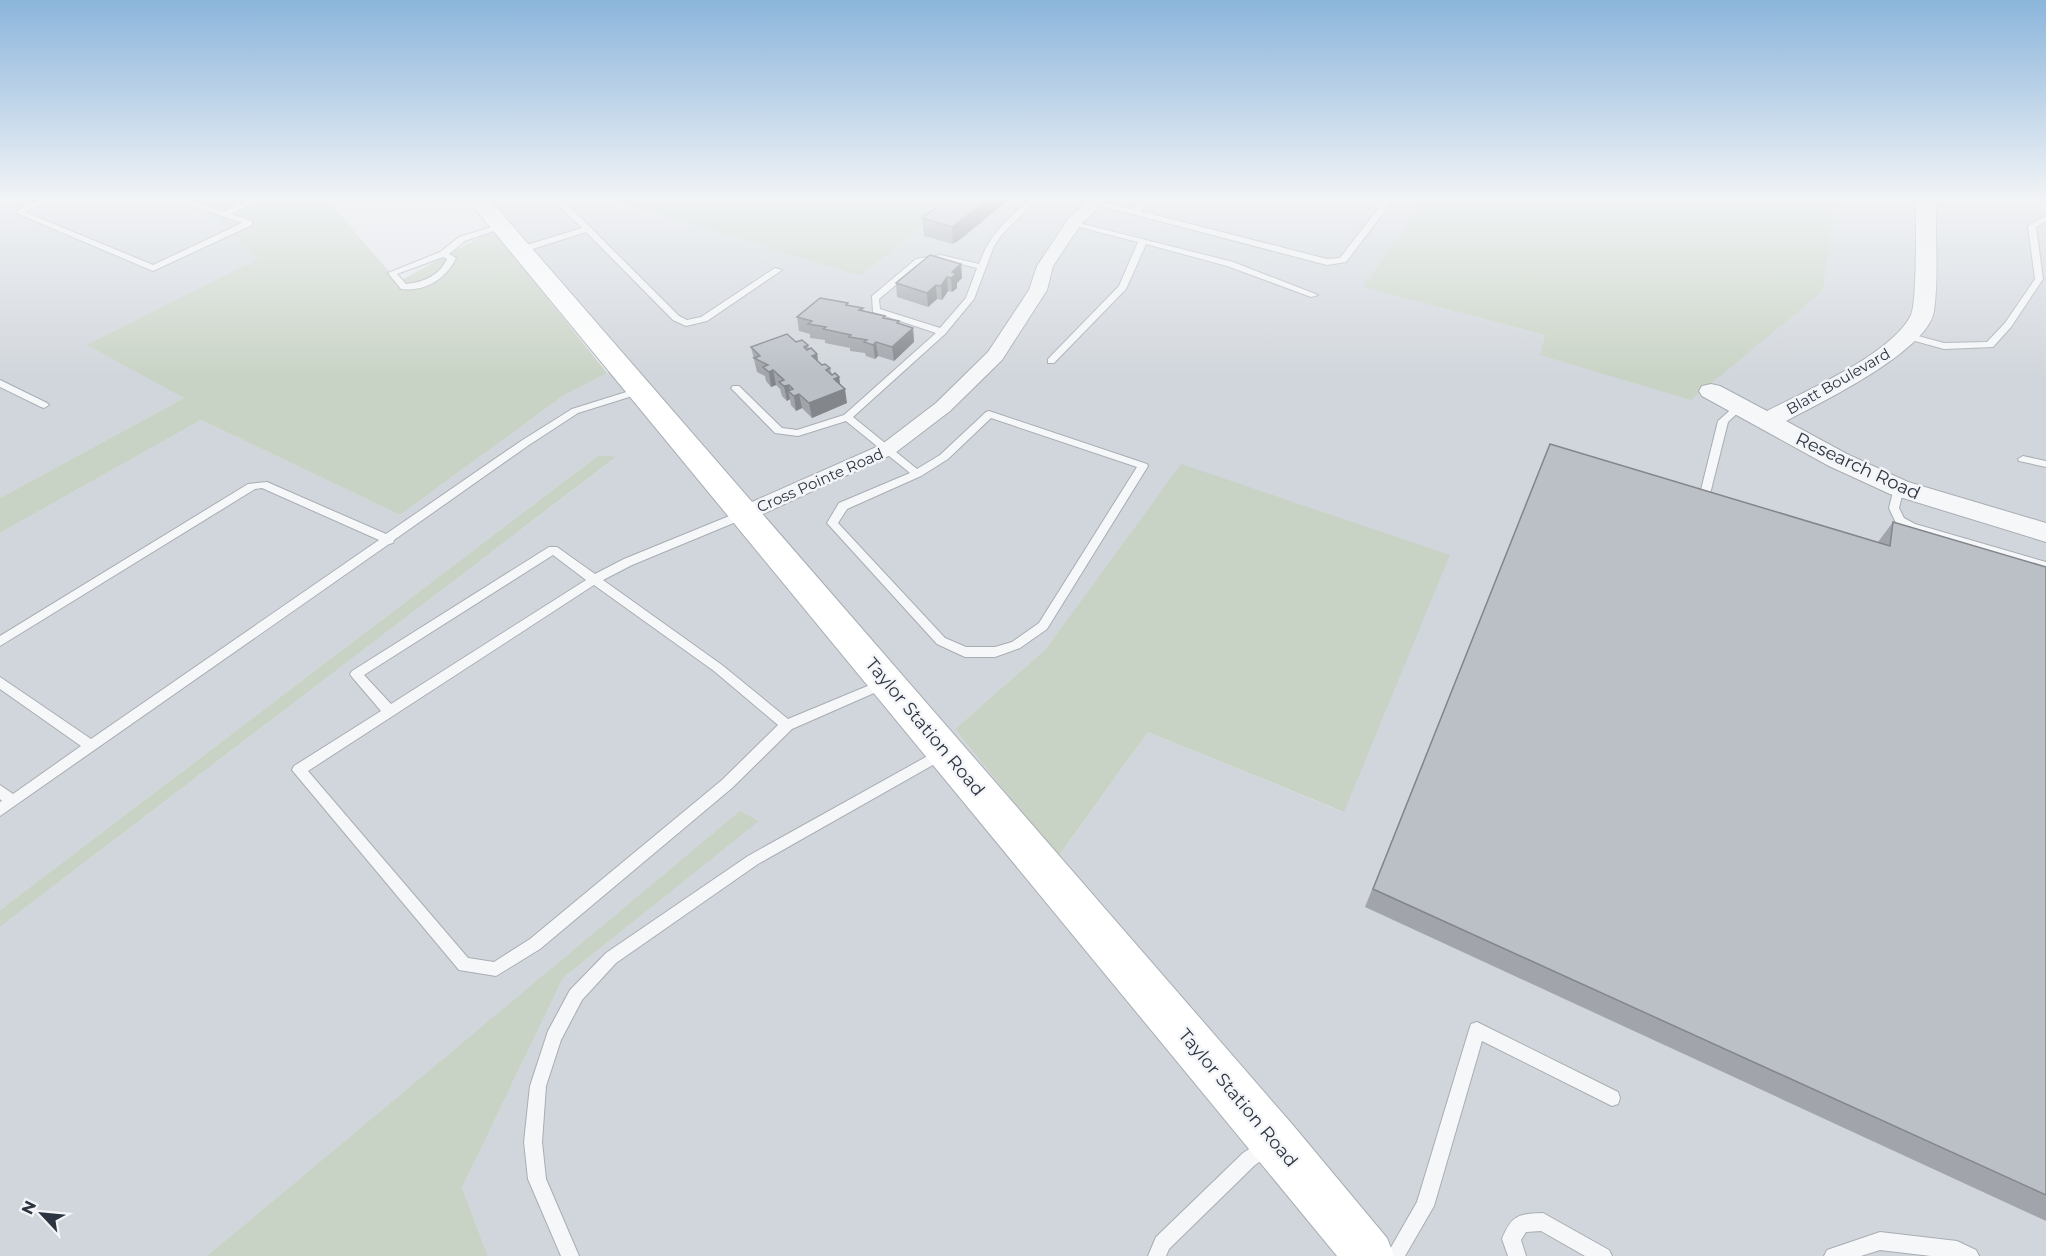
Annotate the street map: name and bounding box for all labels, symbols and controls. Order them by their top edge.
street label: Blatt Boulevard [1783,344,1893,418]
street label: Research Road [1792,428,1924,504]
street label: Cross Pointe Road [754,444,886,516]
street label: Taylor Station Road [861,653,989,801]
street label: Taylor Station Road [1174,1024,1302,1172]
north arrow [12,1184,72,1244]
text: N [18,1198,40,1218]

